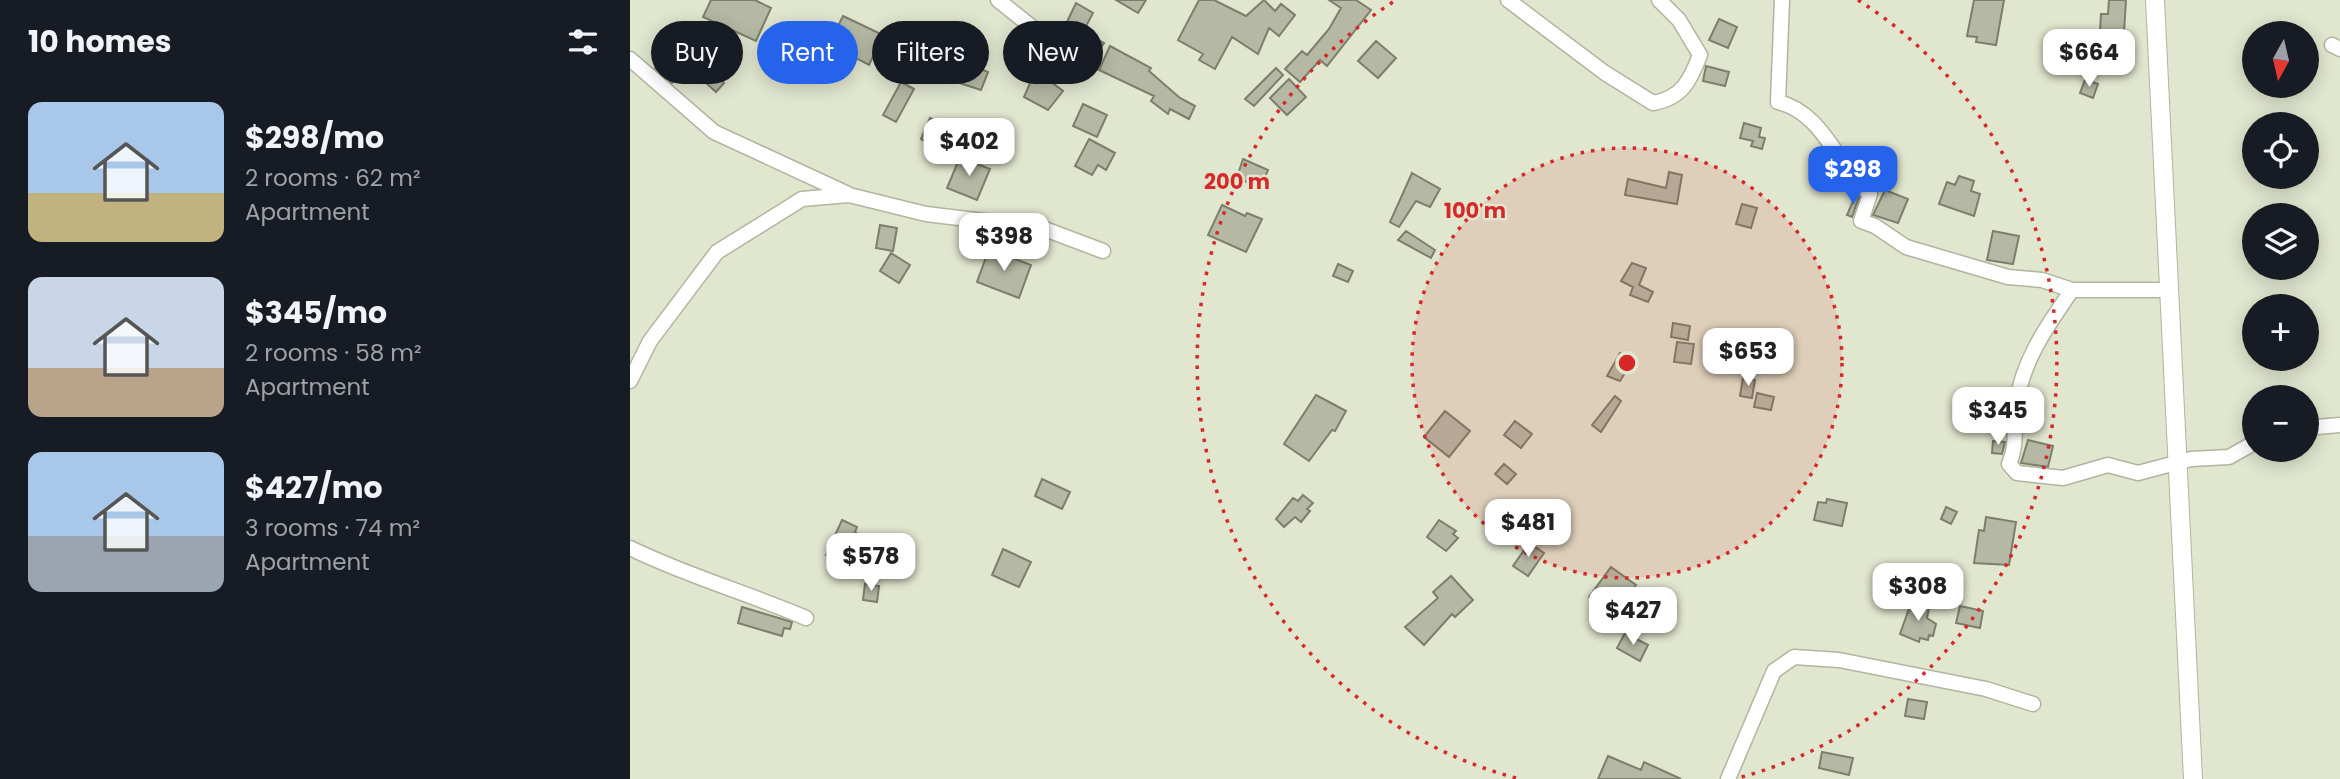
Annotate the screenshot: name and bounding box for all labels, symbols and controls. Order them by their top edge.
text: 10 homes [28,20,172,63]
chip: Buy [651,21,743,84]
chip: Rent [757,21,858,84]
chip: Filters [872,21,989,84]
chip: New [1003,21,1103,84]
north arrow [2242,21,2319,98]
map controls [2242,21,2319,462]
icon: filters [564,23,602,61]
pin: $664 [2048,29,2130,89]
text: $664 [2059,36,2119,68]
button: locate [2242,112,2319,189]
text: $298/mo [245,116,384,159]
pin: $402 [928,118,1010,178]
text: $402 [940,125,998,157]
icon: home [84,130,168,214]
pin: $298 [1812,146,1894,206]
text: $298 [1824,153,1882,185]
text: 2 rooms · 62 m² [245,162,421,194]
text: 200 m [1204,167,1270,196]
text: Apartment [245,196,370,228]
text: 100 m [1444,196,1506,225]
button: layers [2242,203,2319,280]
pin: $398 [963,214,1045,273]
text: $398 [975,220,1033,252]
text: $345/mo [245,291,387,334]
button: + [2242,294,2319,371]
icon: home [84,305,168,389]
pin: $653 [1707,328,1789,388]
text: $653 [1719,335,1777,367]
text: 2 rooms · 58 m² [245,337,422,369]
centre of rings [1615,351,1639,375]
text: Apartment [245,371,370,403]
button: − [2242,385,2319,462]
pin: $345 [1957,388,2039,447]
text: $345 [1968,394,2028,426]
text: $427/mo [245,466,383,509]
icon: home [84,480,168,564]
pin: $481 [1487,500,1569,559]
text: $481 [1501,506,1555,538]
text: 3 rooms · 74 m² [245,512,420,544]
pin: $578 [830,534,912,593]
text: $578 [842,540,900,572]
text: Apartment [245,546,370,578]
pin: $308 [1877,564,1959,623]
text: $308 [1889,570,1947,602]
pin: $427 [1592,588,1674,647]
text: $427 [1605,594,1661,626]

